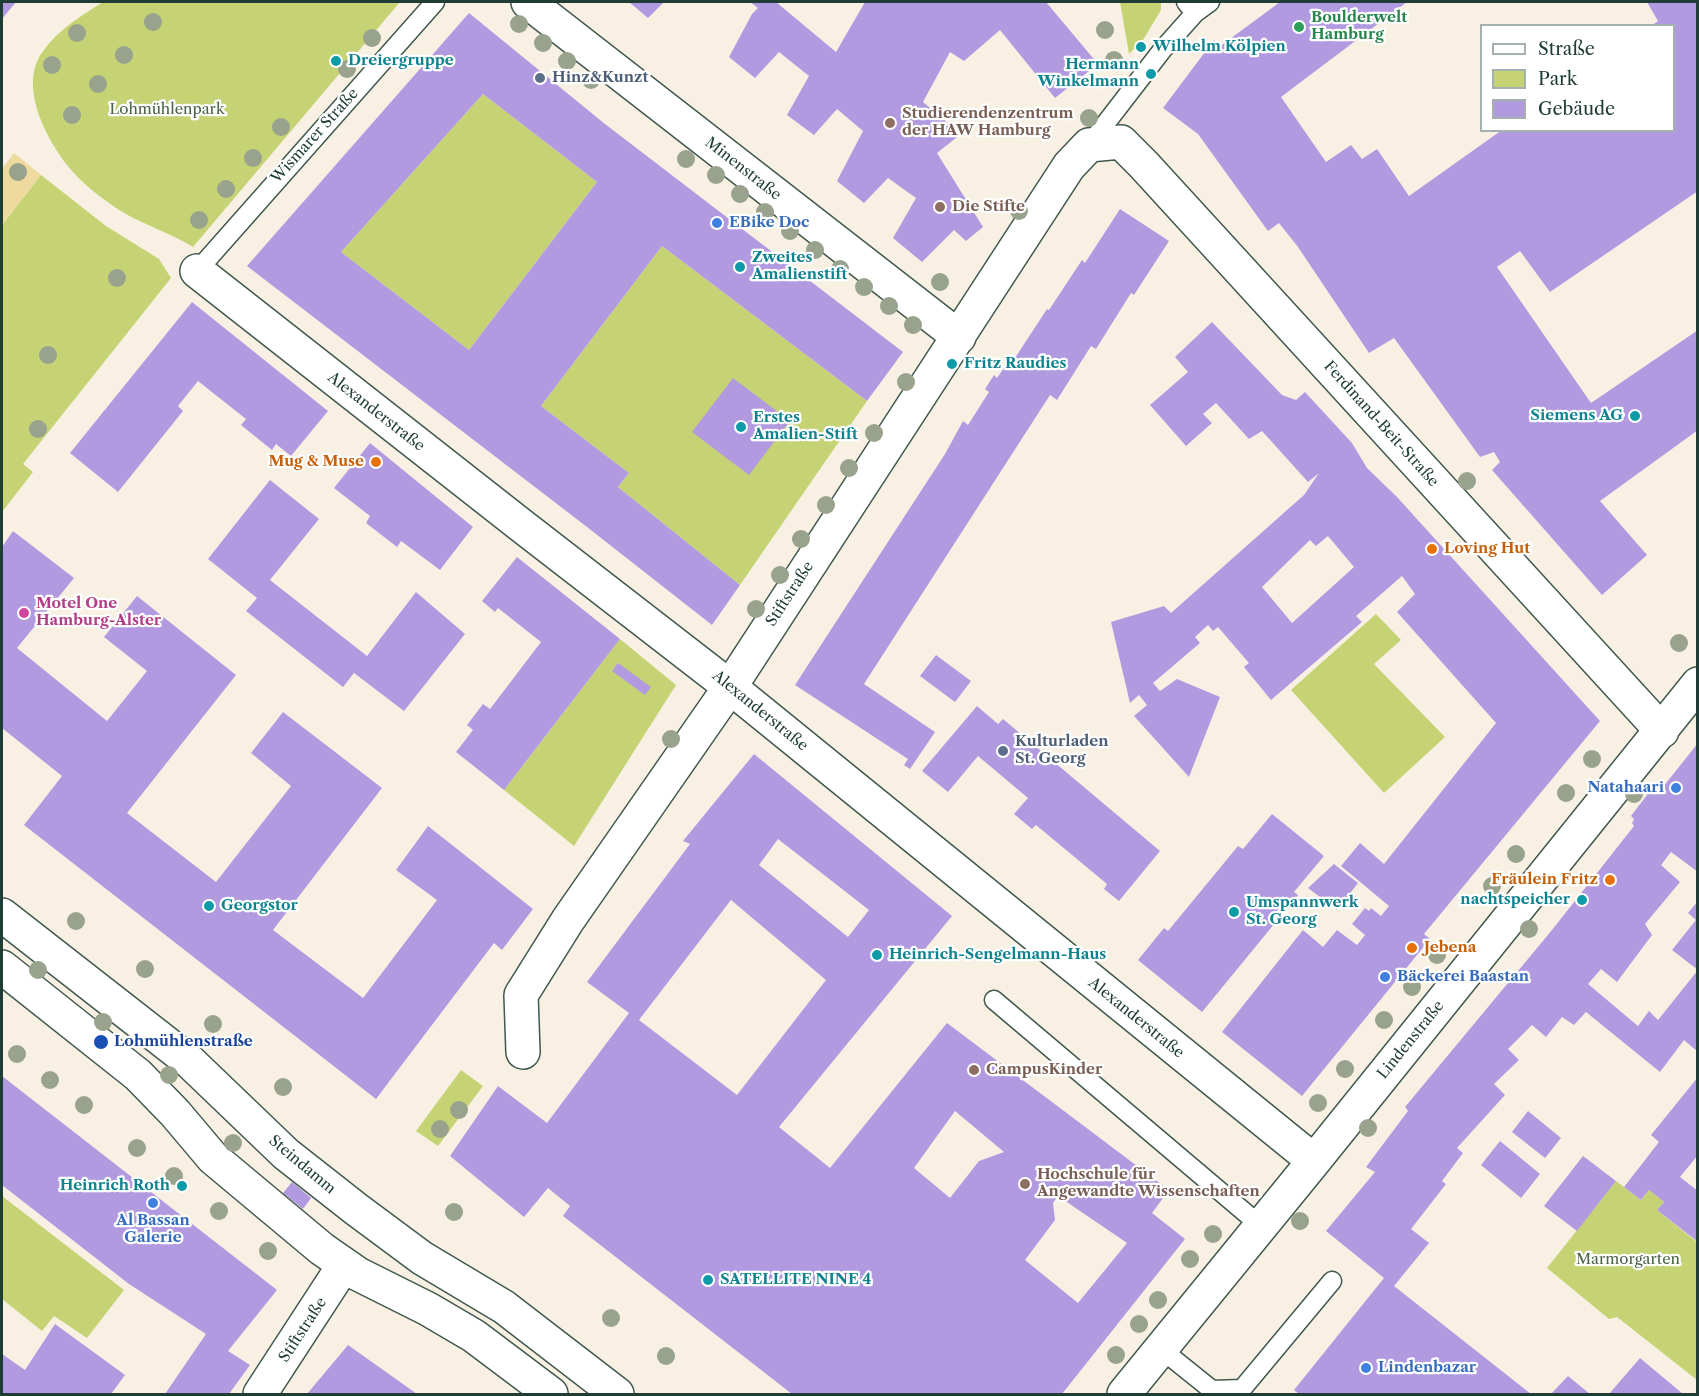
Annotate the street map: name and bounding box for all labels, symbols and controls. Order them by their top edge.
place label: Boulderwelt Hamburg [1311,9,1407,44]
marker: Boulderwelt Hamburg [1292,20,1306,34]
legend [1480,24,1675,132]
place label: Wilhelm Kölpien [1153,38,1286,56]
text: Straße [1538,38,1595,60]
marker: Wilhelm Kölpien [1134,40,1148,54]
place label: Dreiergruppe [348,52,454,70]
marker: Dreiergruppe [329,54,343,68]
place label: Hermann Winkelmann [1038,56,1139,91]
marker: Hermann Winkelmann [1144,67,1158,81]
text: Park [1538,68,1577,90]
place label: Hinz&Kunzt [552,69,649,87]
marker: Hinz&Kunzt [533,71,547,85]
street label: Wismarer Straße [268,85,362,187]
text: Gebäude [1538,98,1615,120]
park label: Lohmühlenpark [109,101,225,119]
place label: Studierendenzentrum der HAW Hamburg [902,105,1073,140]
marker: Studierendenzentrum der HAW Hamburg [883,116,897,130]
street label: Minenstraße [701,134,785,204]
place label: Die Stifte [952,198,1025,216]
marker: Die Stifte [933,200,947,214]
place label: EBike Doc [729,214,809,232]
marker: EBike Doc [710,216,724,230]
place label: Zweites Amalienstift [752,249,847,284]
marker: Zweites Amalienstift [733,260,747,274]
place label: Fritz Raudies [964,355,1066,373]
marker: Fritz Raudies [945,357,959,371]
street label: Ferdinand-Beit-Straße [1320,357,1442,491]
street label: Alexanderstraße [324,369,428,455]
place label: Siemens AG [1530,407,1623,425]
place label: Erstes Amalien-Stift [753,409,858,444]
marker: Siemens AG [1628,409,1642,423]
marker: Erstes Amalien-Stift [734,420,748,434]
place label: Mug & Muse [269,453,364,471]
marker: Mug & Muse [369,455,383,469]
place label: Loving Hut [1444,540,1530,558]
marker: Loving Hut [1425,542,1439,556]
street label: Stiftstraße [762,558,818,630]
place label: Motel One Hamburg-Alster [36,595,161,630]
marker: Motel One Hamburg-Alster [17,606,31,620]
street label: Alexanderstraße [708,667,812,755]
place label: Kulturladen St. Georg [1015,733,1109,768]
marker: Kulturladen St. Georg [996,744,1010,758]
place label: Natahaari [1588,779,1664,797]
marker: Natahaari [1669,781,1683,795]
place label: Fräulein Fritz [1491,871,1598,889]
marker: Fräulein Fritz [1603,873,1617,887]
place label: nachtspeicher [1460,891,1570,909]
marker: nachtspeicher [1575,893,1589,907]
place label: Umspannwerk St. Georg [1246,894,1359,929]
place label: Georgstor [221,897,298,915]
marker: Georgstor [202,899,216,913]
marker: Umspannwerk St. Georg [1227,905,1241,919]
place label: Jebena [1424,939,1476,957]
marker: Jebena [1405,941,1419,955]
place label: Heinrich-Sengelmann-Haus [889,946,1106,964]
marker: Heinrich-Sengelmann-Haus [870,948,884,962]
place label: Bäckerei Baastan [1397,968,1529,986]
marker: Bäckerei Baastan [1378,970,1392,984]
street label: Alexanderstraße [1084,974,1188,1062]
street label: Lindenstraße [1374,997,1448,1083]
marker: Lohmühlenstraße [92,1033,110,1051]
place label: Lohmühlenstraße [114,1033,253,1051]
place label: CampusKinder [986,1061,1102,1079]
marker: CampusKinder [967,1063,981,1077]
street label: Steindamm [265,1132,339,1198]
place label: Hochschule für Angewandte Wissenschaften [1037,1166,1260,1201]
place label: Heinrich Roth [60,1177,170,1195]
marker: Hochschule für Angewandte Wissenschaften [1018,1177,1032,1191]
marker: Heinrich Roth [175,1179,189,1193]
marker: Al Bassan Galerie [146,1196,160,1210]
place label: Al Bassan Galerie [116,1212,190,1247]
park label: Marmorgarten [1576,1251,1680,1269]
place label: SATELLITE NINE 4 [720,1271,871,1289]
marker: SATELLITE NINE 4 [701,1273,715,1287]
street label: Stiftstraße [275,1294,331,1366]
place label: Lindenbazar [1378,1359,1476,1377]
marker: Lindenbazar [1359,1361,1373,1375]

